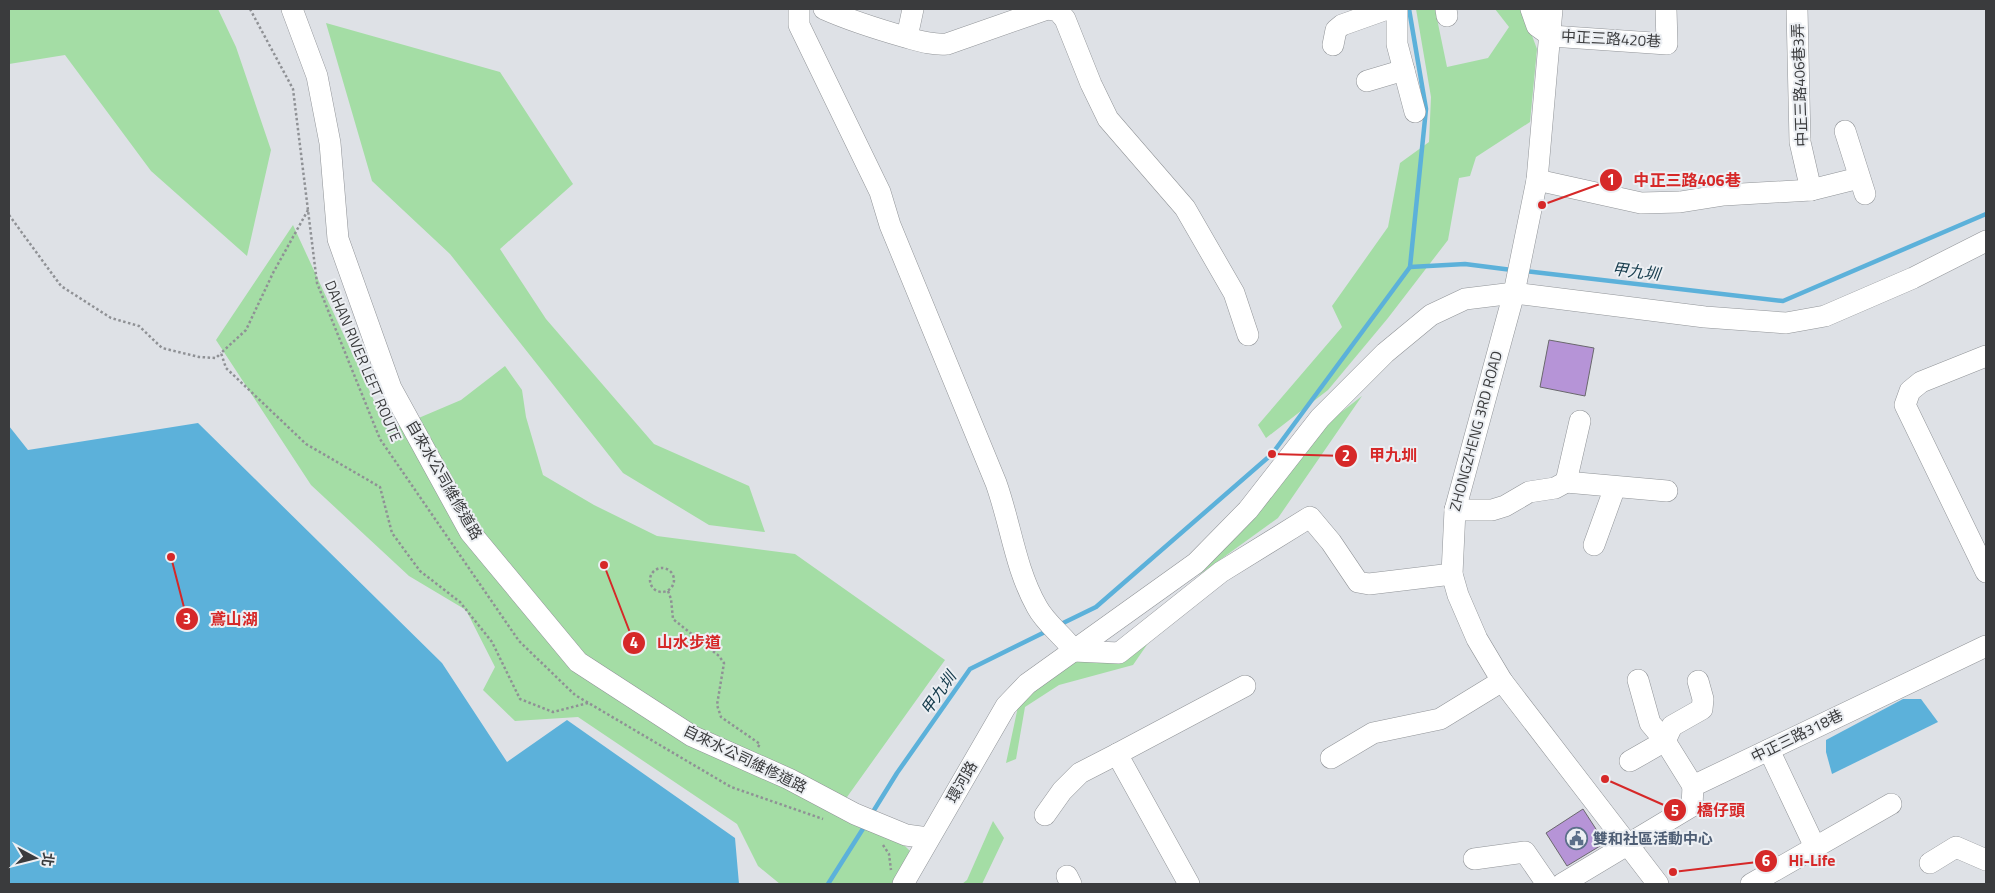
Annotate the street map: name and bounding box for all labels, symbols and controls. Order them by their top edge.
street label: 中正三路406巷3弄 [1786,23,1813,147]
street label: 中正三路420巷 [1560,24,1662,53]
callout: 中正三路406巷 [1598,164,1750,195]
text: 1 [1607,168,1615,191]
text: 中正三路406巷 [1634,168,1741,192]
water label: 甲九圳 [1611,256,1663,286]
street label: DAHAN RIVER LEFT ROUTE [319,277,408,445]
street label: ZHONGZHENG 3RD ROAD [1443,348,1508,513]
street label: 自來水公司維修道路 [401,416,488,544]
callout: 甲九圳 [1334,440,1427,471]
text: 甲九圳 [1369,443,1417,467]
text: 2 [1342,444,1350,467]
callout: 鳶山湖 [175,603,268,634]
text: 3 [183,607,191,630]
text: 鳶山湖 [210,607,258,631]
callout: 山水步道 [622,627,731,658]
text: 山水步道 [657,630,721,654]
text: 4 [630,631,638,654]
water label: 甲九圳 [914,665,963,720]
street label: 中正三路318巷 [1747,703,1847,768]
street label: 自來水公司維修道路 [680,719,811,798]
street label: 環河路 [940,757,983,807]
callout: 橋仔頭 [1662,795,1755,826]
text: 橋仔頭 [1697,798,1745,822]
text: 5 [1671,799,1679,822]
public building icon: 雙和社區活動中心 [1565,827,1589,851]
place label: 雙和社區活動中心 [1593,827,1713,850]
north arrow [10,833,60,883]
callout: Hi-Life [1754,845,1846,876]
text: Hi-Life [1789,848,1835,872]
text: 6 [1762,849,1770,872]
text: 北 [37,851,60,868]

